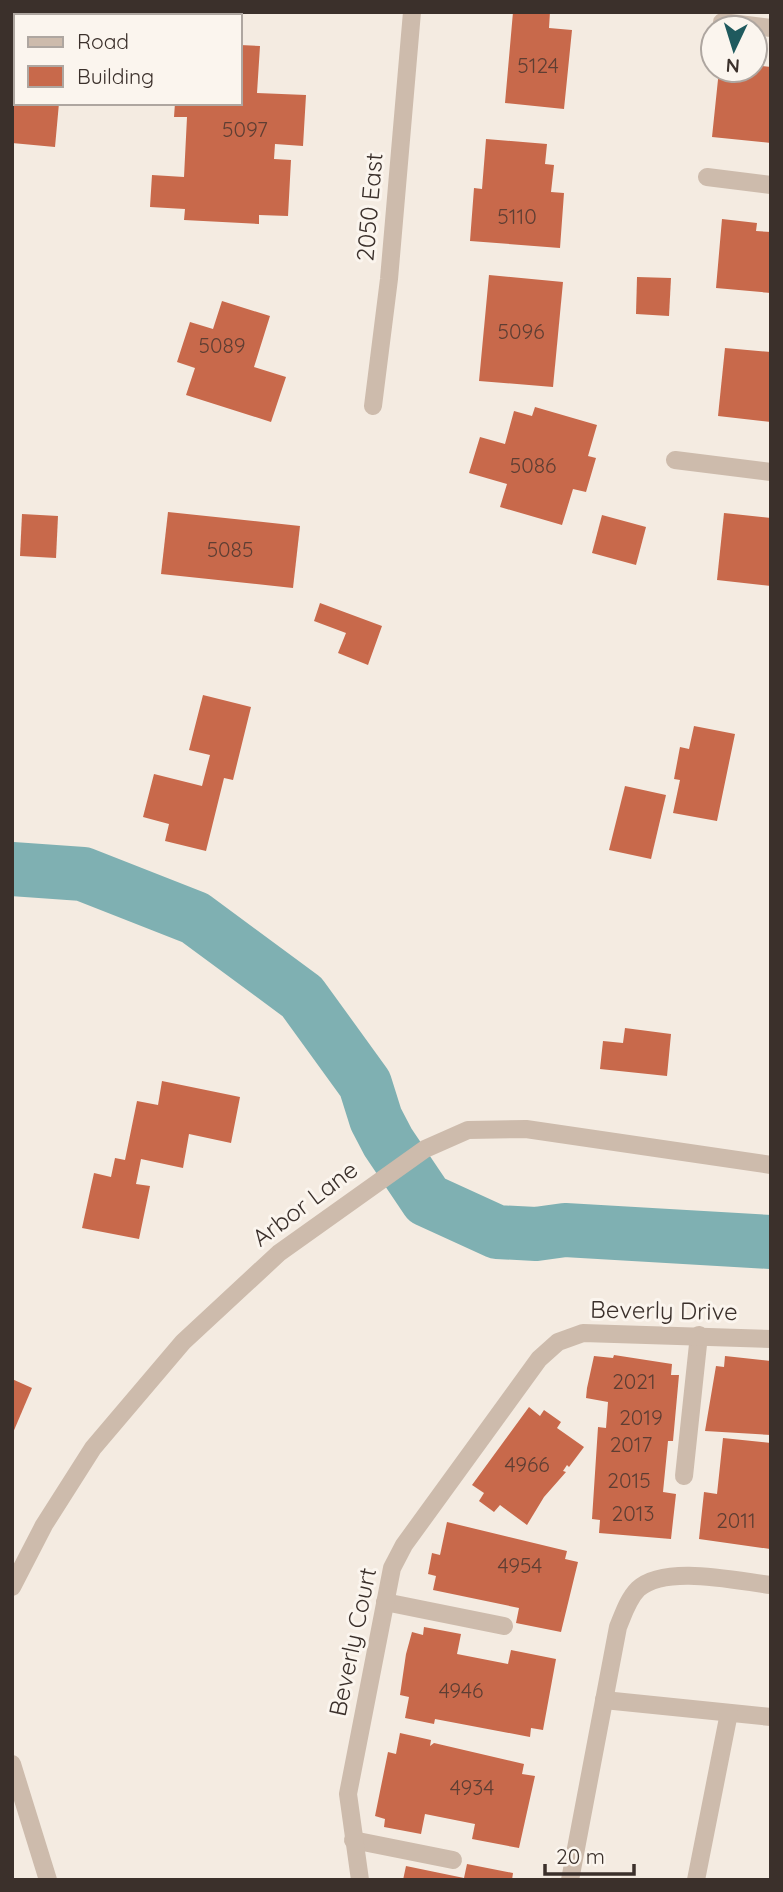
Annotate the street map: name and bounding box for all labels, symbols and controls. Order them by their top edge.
legend [14,14,242,105]
north arrow [699,14,769,84]
text: Road [77,28,129,54]
house number: 5124 [517,52,559,78]
text: N [725,54,741,78]
text: Building [77,63,154,89]
house number: 5097 [222,116,268,142]
street label: 2050 East [349,151,389,263]
house number: 5110 [497,203,537,229]
house number: 5096 [498,318,544,344]
house number: 5089 [199,332,246,358]
house number: 5086 [510,452,556,478]
house number: 5085 [207,536,253,562]
street label: Arbor Lane [246,1154,363,1253]
street label: Beverly Drive [590,1294,738,1326]
house number: 2021 [612,1368,656,1394]
house number: 2019 [619,1404,663,1430]
house number: 2017 [610,1431,653,1457]
house number: 4966 [505,1451,549,1477]
house number: 2015 [607,1467,651,1493]
house number: 2013 [612,1500,654,1526]
house number: 2011 [716,1507,756,1533]
house number: 4954 [498,1552,542,1578]
street label: Beverly Court [322,1565,382,1719]
house number: 4946 [439,1677,483,1703]
house number: 4934 [450,1774,494,1800]
scale bar [545,1832,634,1876]
text: 20 m [556,1843,605,1869]

